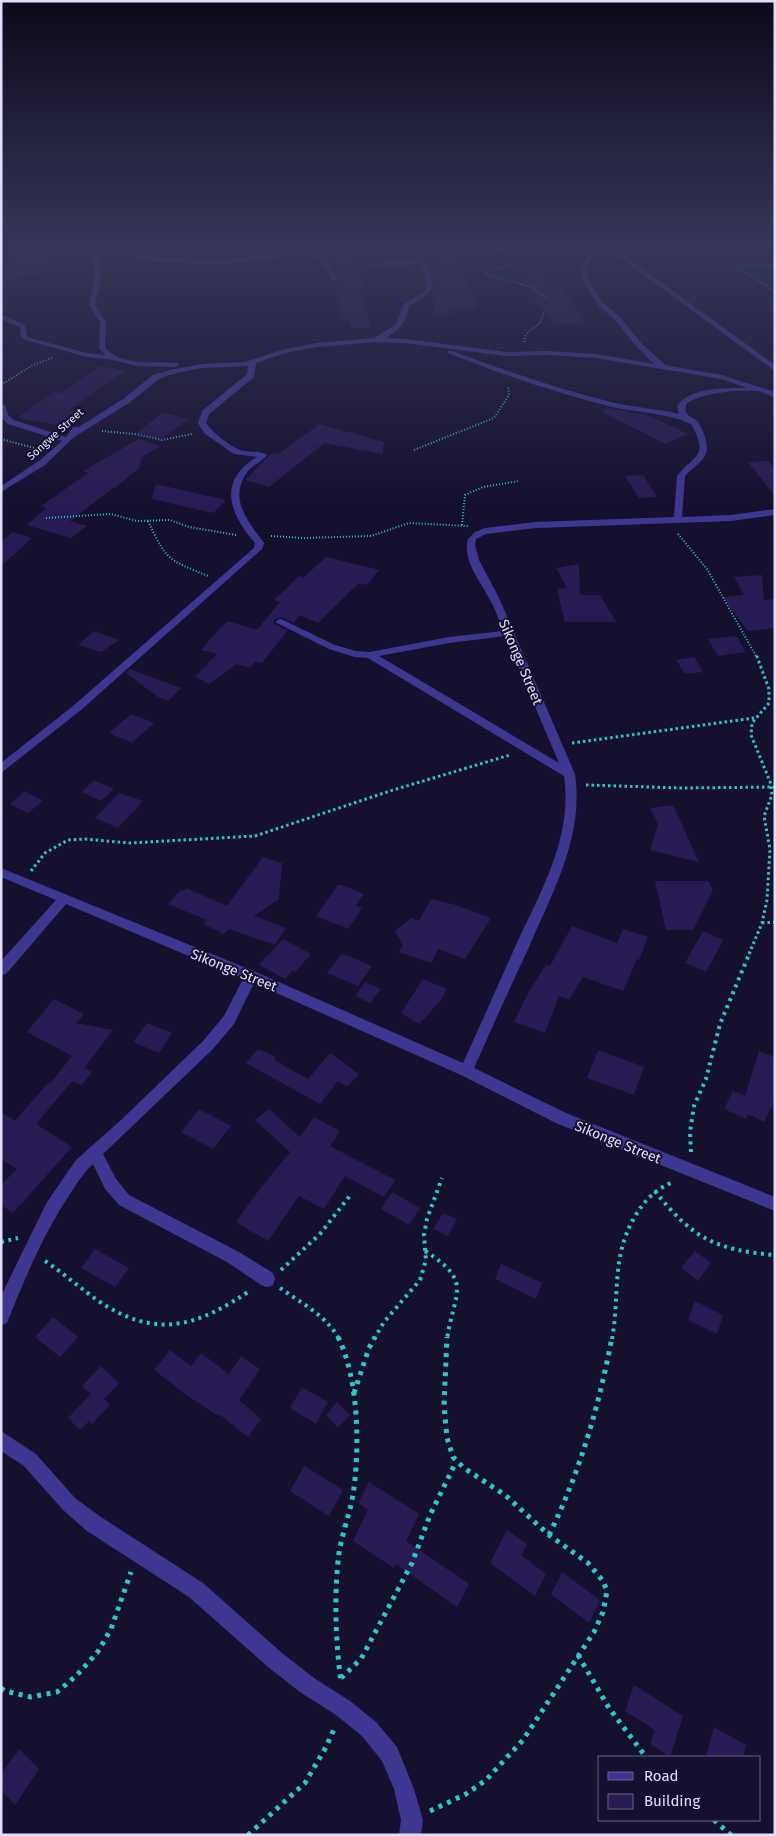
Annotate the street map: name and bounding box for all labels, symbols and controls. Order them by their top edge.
street label: Songwe Street [25,406,86,463]
street label: Sikonge Street [495,617,547,708]
street label: Sikonge Street [188,945,280,996]
street label: Sikonge Street [572,1117,664,1168]
legend [598,1756,761,1821]
text: Road [644,1767,679,1785]
text: Building [644,1792,700,1810]

